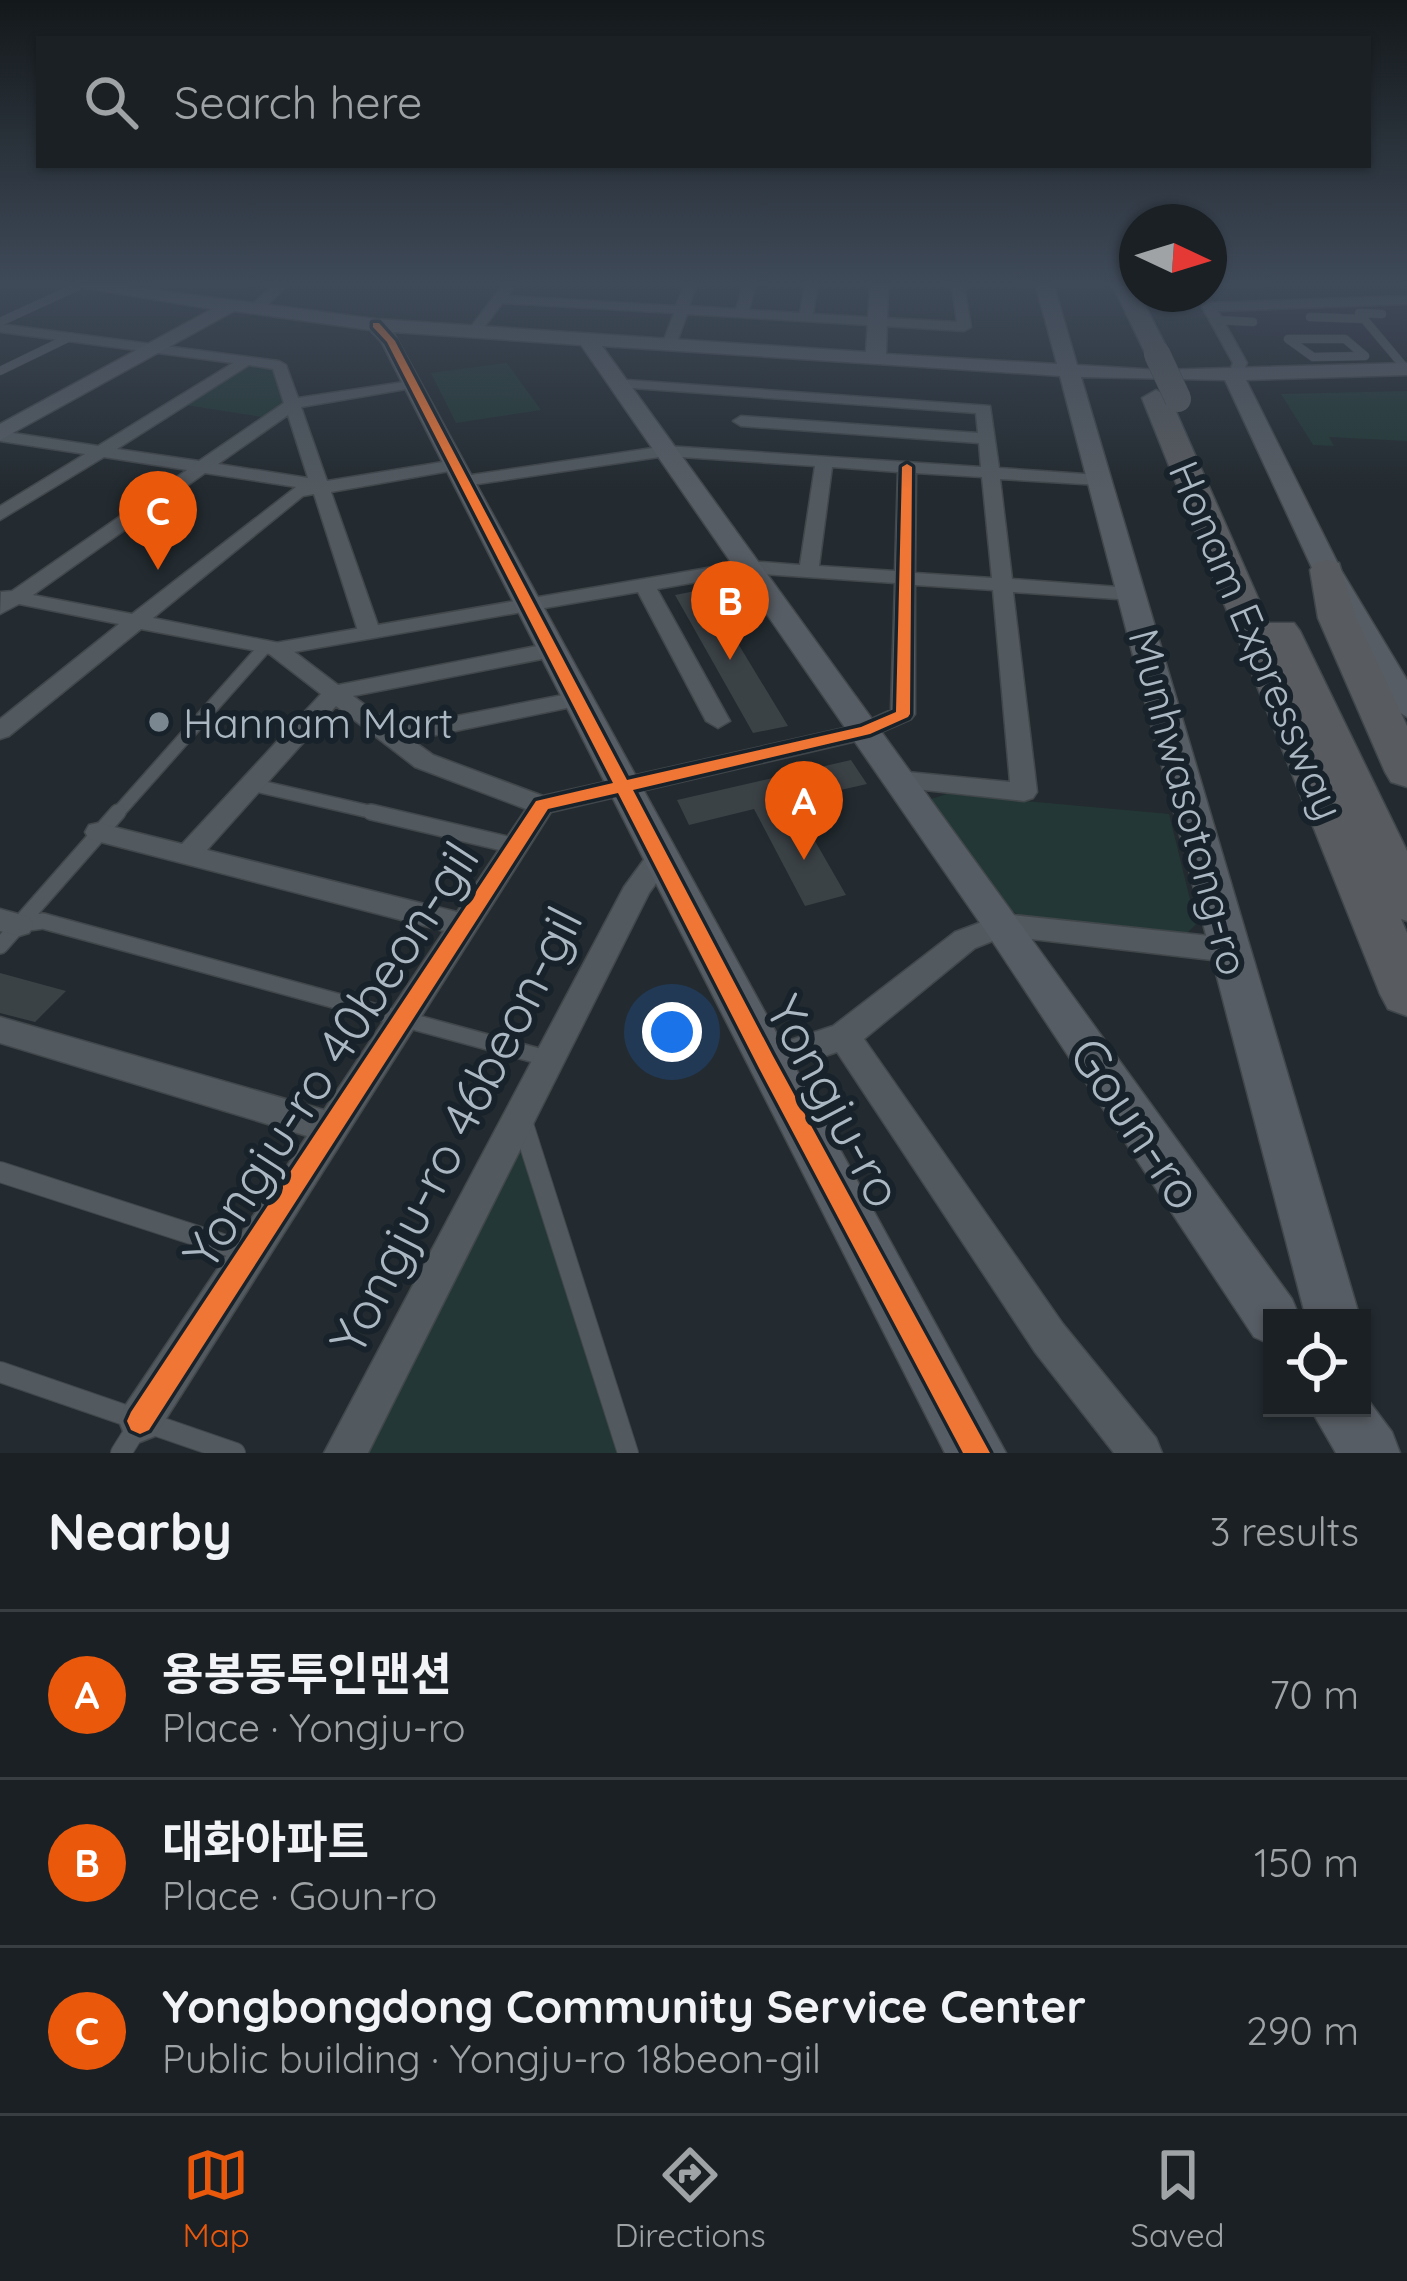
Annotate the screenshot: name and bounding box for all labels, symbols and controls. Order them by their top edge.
search box [36,36,1371,168]
icon: search [78,69,144,135]
text: Search here [174,74,422,130]
north arrow [1119,204,1227,312]
street label: Honam Expressway [1158,453,1356,827]
pin: C [119,471,197,570]
pin: B [691,561,769,660]
street label: Munhwasotong-ro [1117,623,1261,981]
place label: Hannam Mart [183,696,453,749]
marker: Hannam Mart [146,709,172,735]
pin: A [765,761,843,860]
street label: Yongju-ro 40beon-gil [168,829,492,1281]
street label: Yongju-ro 46beon-gil [314,896,596,1364]
street label: Yongju-ro [753,984,917,1218]
your location [642,1002,702,1062]
street label: Goun-ro [1056,1025,1218,1221]
map controls [1263,1309,1371,1417]
button: locate [1263,1309,1371,1417]
text: Nearby [48,1499,232,1563]
text: 3 results [1210,1507,1359,1556]
text: 용봉동투인맨션 [162,1645,452,1701]
text: A [75,1670,99,1719]
text: 70 m [1270,1670,1359,1719]
text: Place · Yongju-ro [162,1703,466,1752]
text: 대화아파트 [162,1813,369,1869]
text: B [74,1838,100,1887]
text: 150 m [1254,1838,1359,1887]
text: Place · Goun-ro [162,1871,437,1920]
text: Yongbongdong Community Service Center [162,1978,1086,2034]
text: C [75,2006,99,2055]
text: 290 m [1246,2006,1359,2055]
text: Public building · Yongju-ro 18beon-gil [162,2034,821,2083]
tab: Map [182,2142,250,2255]
tab: Directions [614,2142,766,2255]
tab: Saved [1131,2142,1225,2255]

